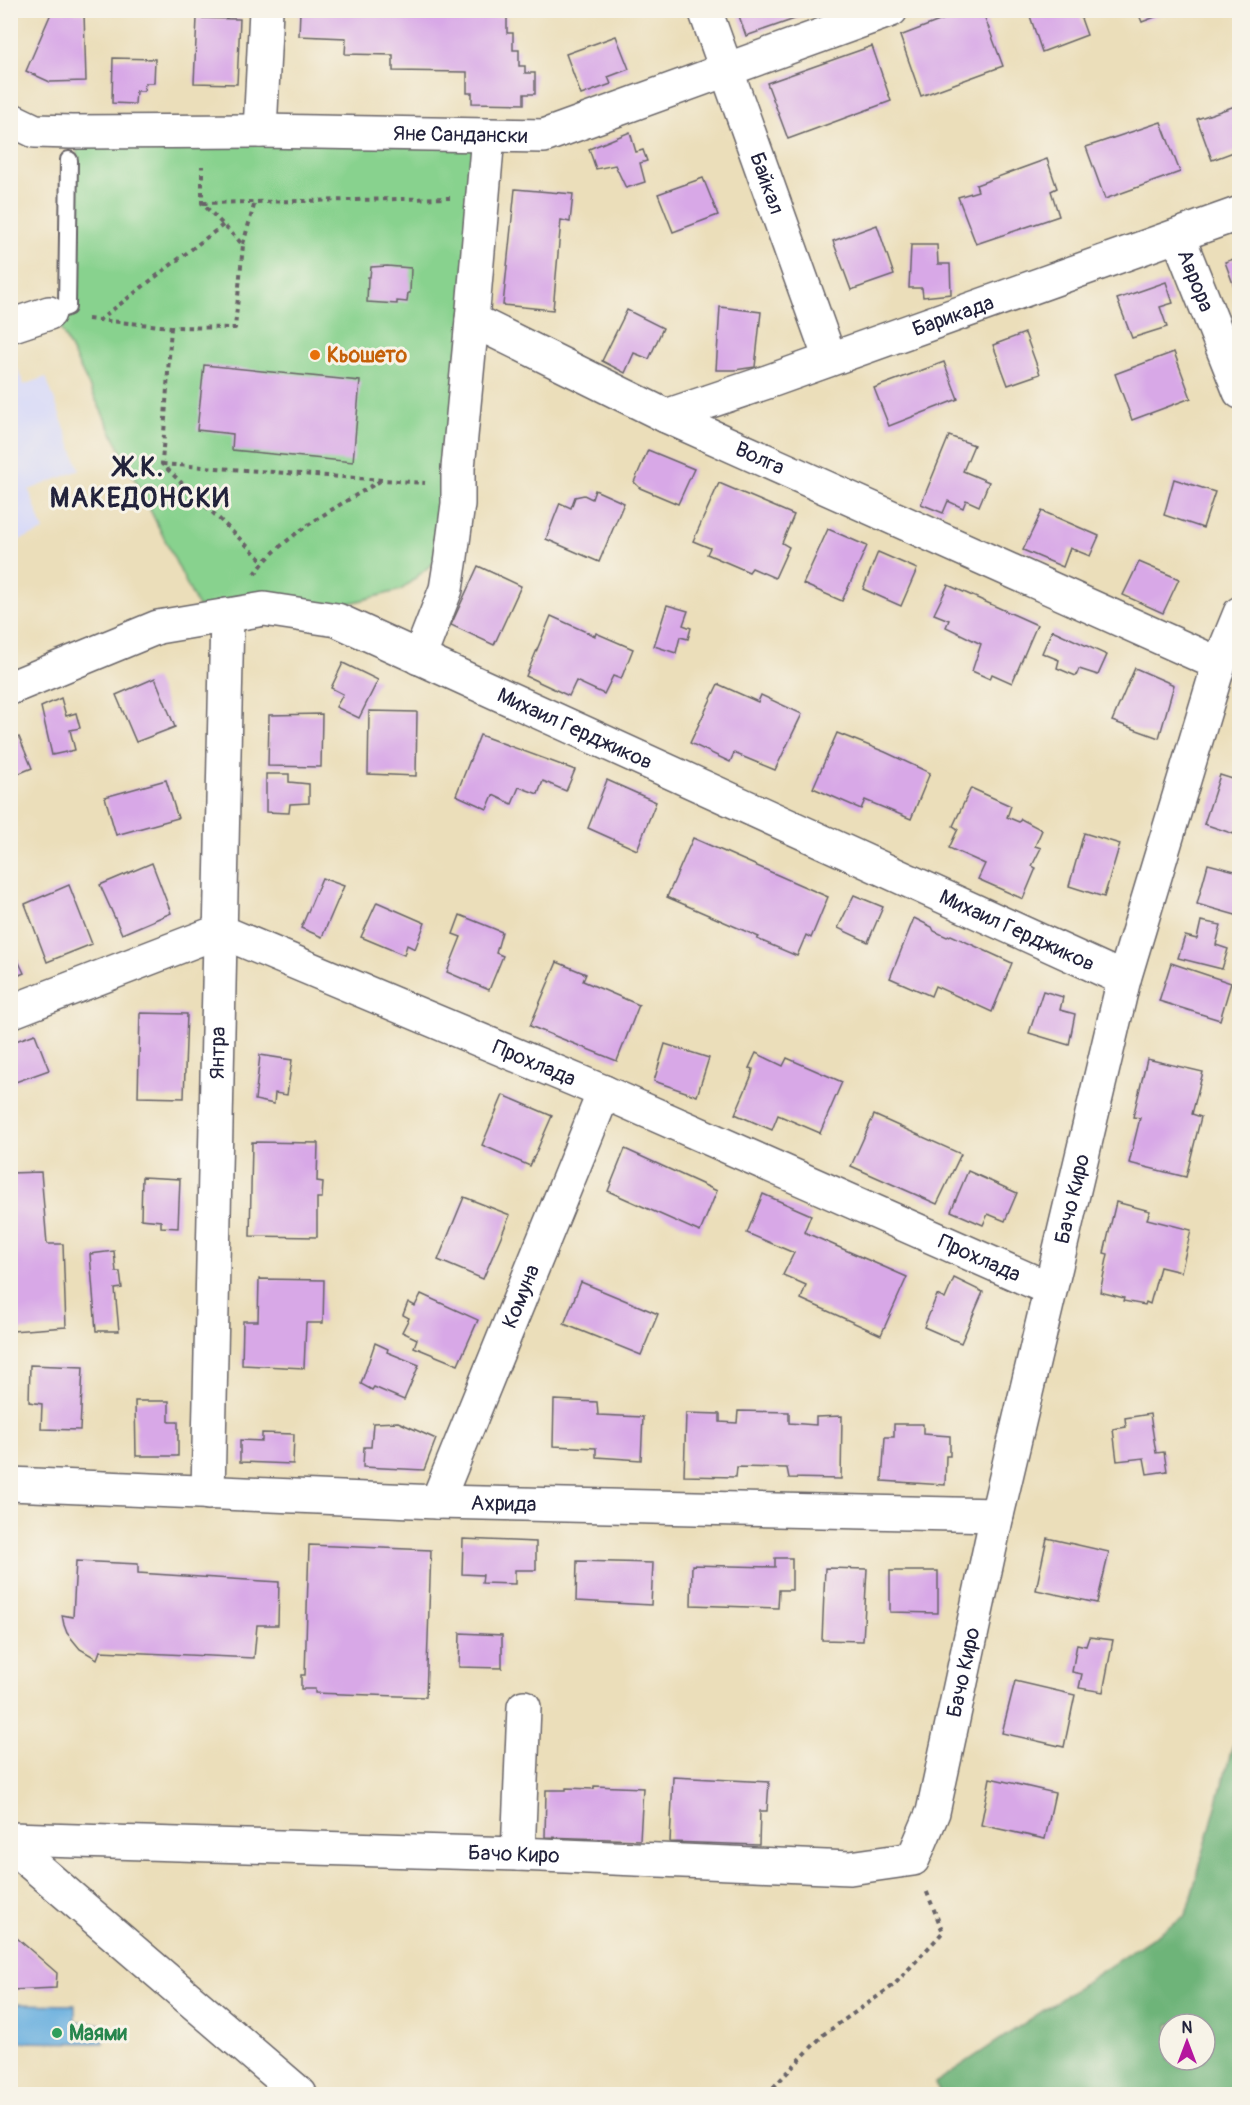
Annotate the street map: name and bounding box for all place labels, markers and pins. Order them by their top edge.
place label: Кьошето [327,342,408,369]
marker: Кьошето [308,348,322,362]
place label: Маями [69,2020,128,2047]
marker: Маями [50,2026,64,2040]

